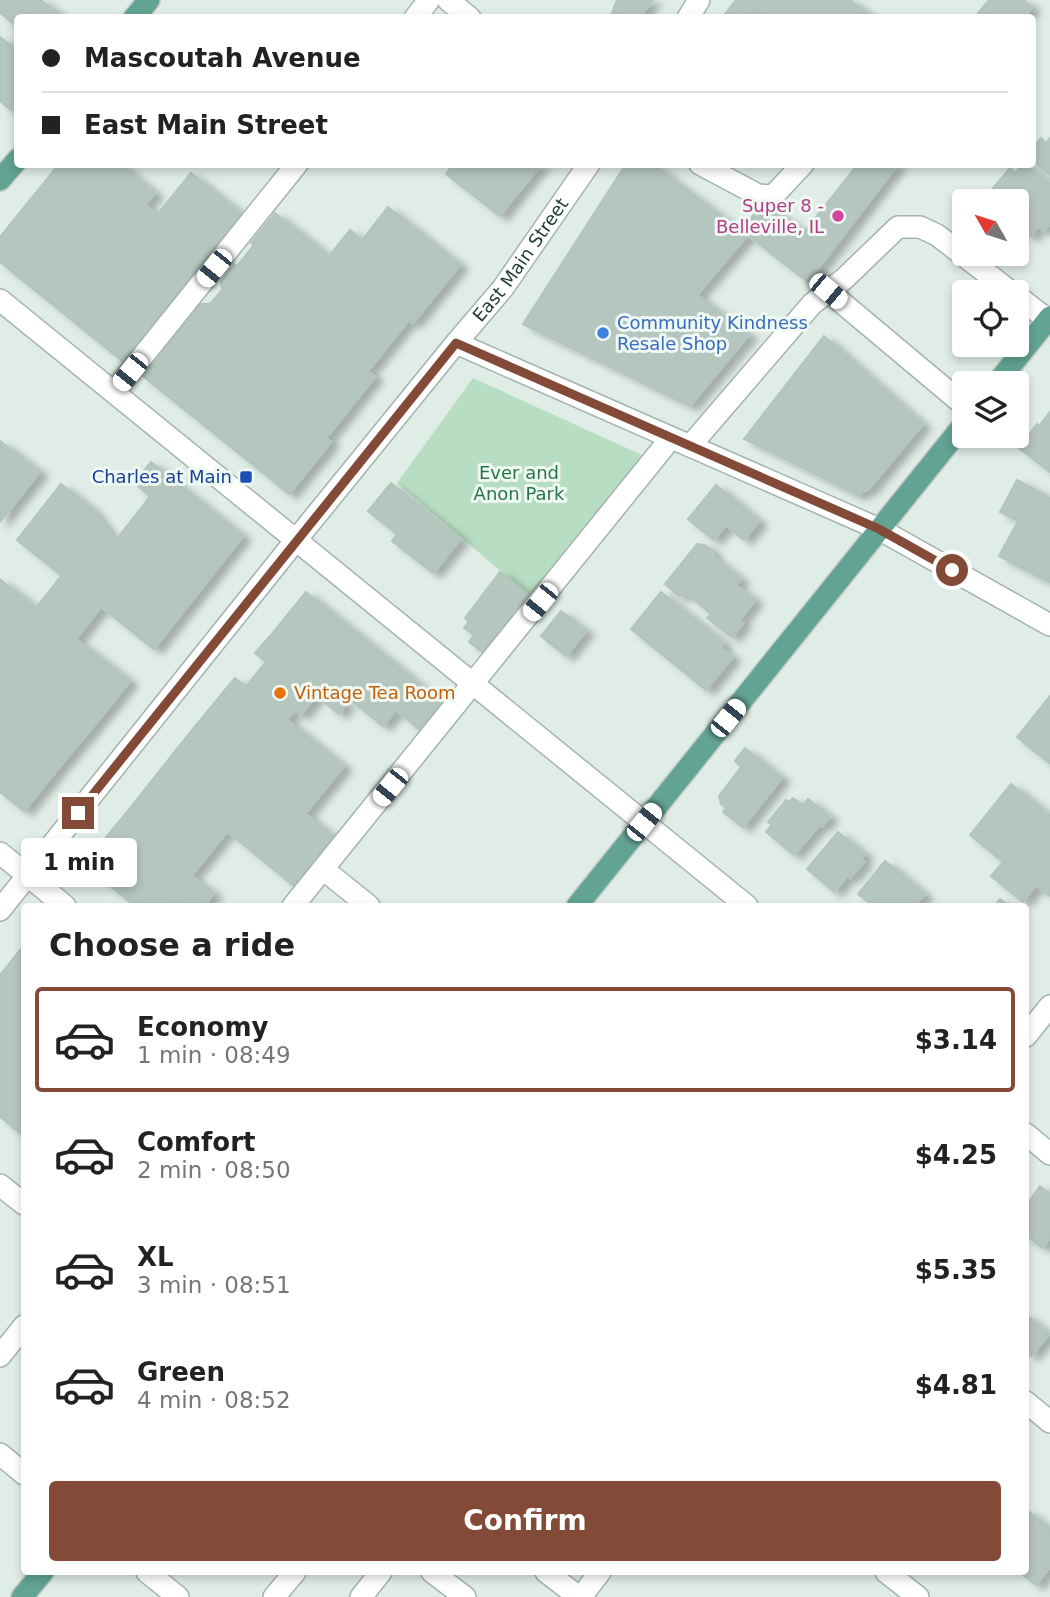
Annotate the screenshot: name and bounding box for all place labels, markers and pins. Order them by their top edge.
place label: Super 8 - Belleville, IL [716,195,824,237]
marker: Super 8 - Belleville, IL [830,208,846,224]
place label: Community Kindness Resale Shop [617,312,808,354]
marker: Community Kindness Resale Shop [595,325,611,341]
place label: Charles at Main [92,466,232,487]
marker: Charles at Main [238,469,254,485]
place label: Vintage Tea Room [294,682,456,703]
marker: Vintage Tea Room [272,685,288,701]

